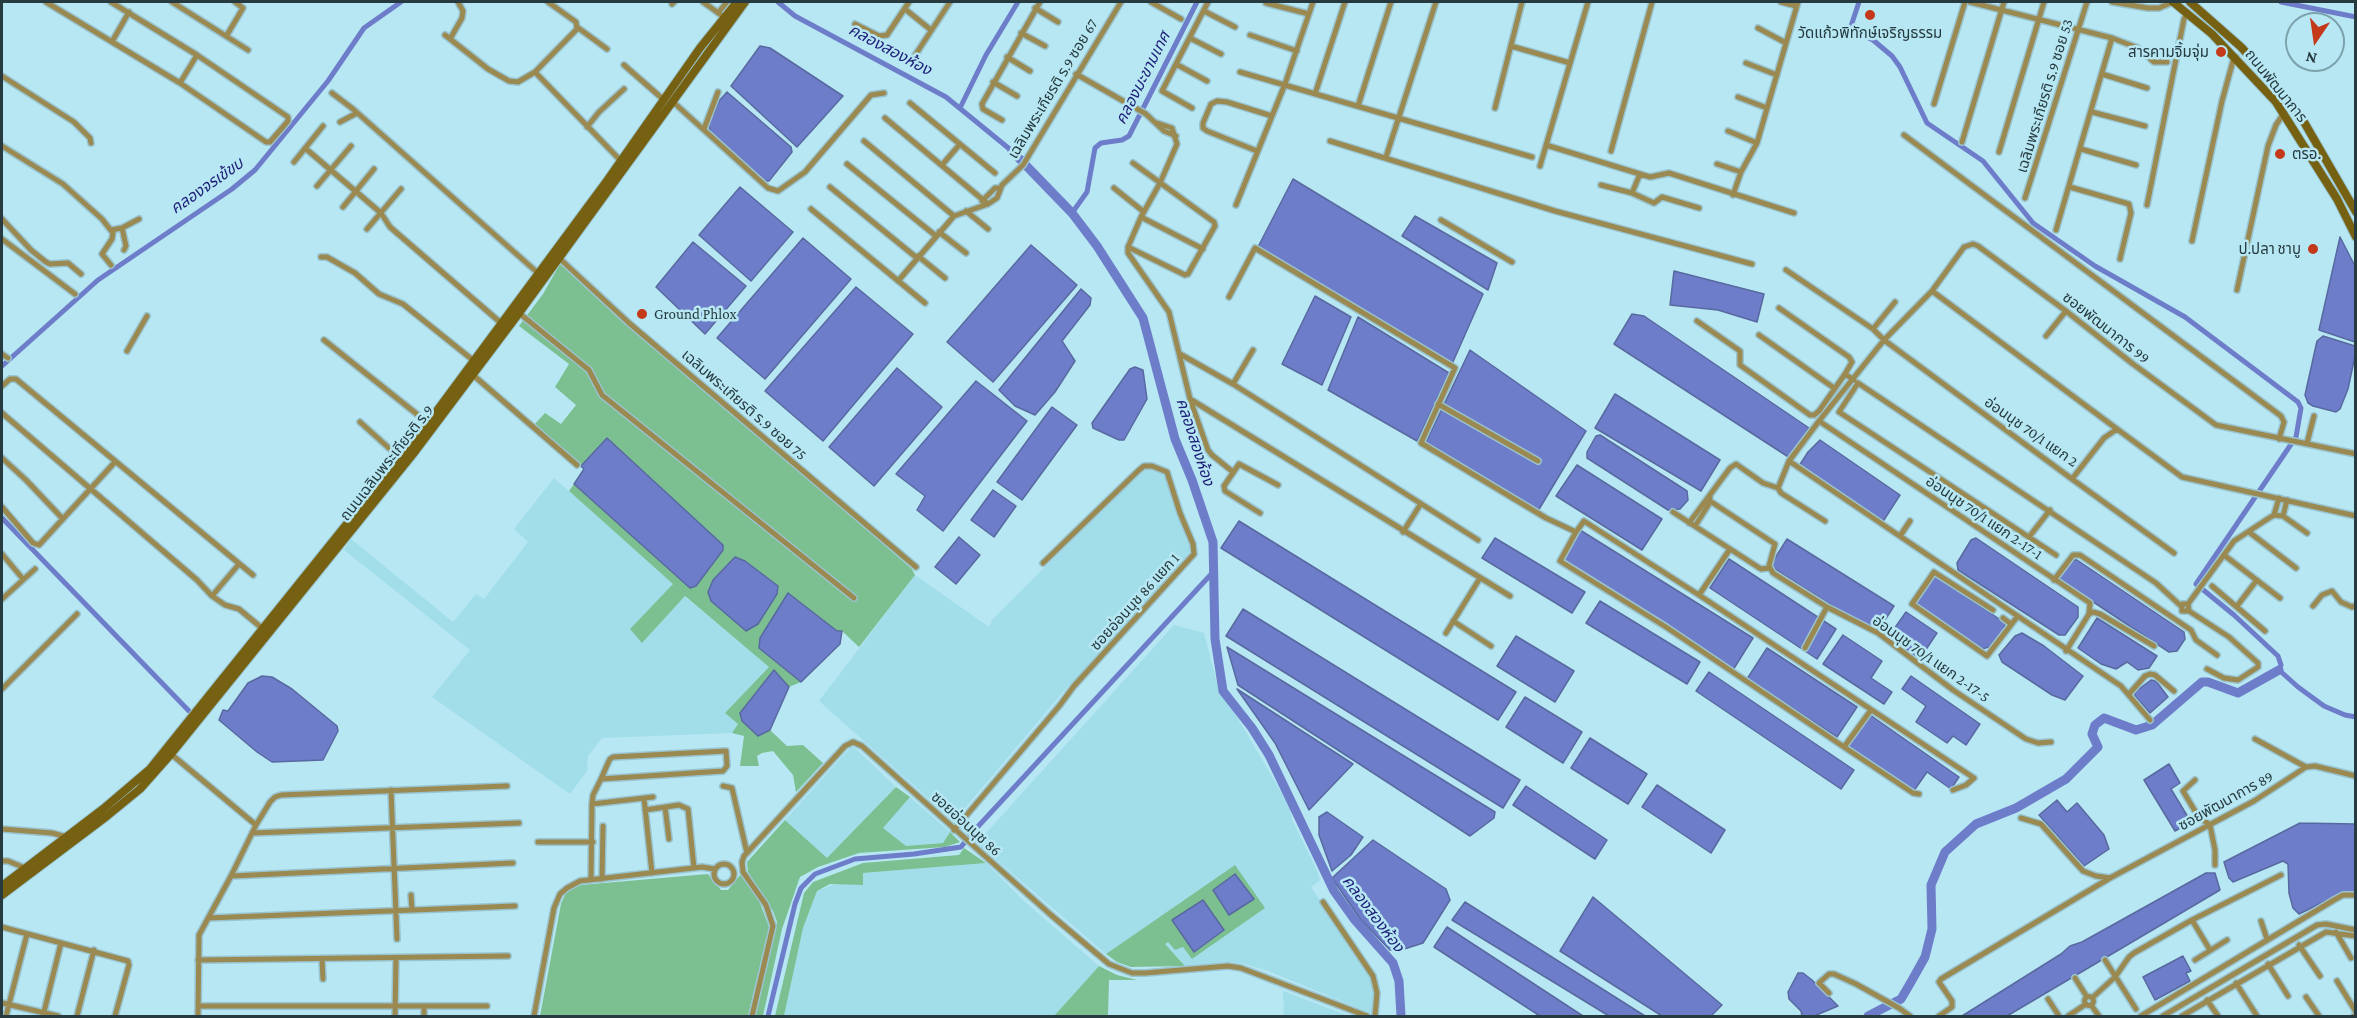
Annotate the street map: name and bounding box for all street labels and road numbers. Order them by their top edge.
street label: เฉลิมพระเกียรติ ร.9 ซอย 67 [1004,16,1102,162]
street label: เฉลิมพระเกียรติ ร.9 ซอย 53 [2013,17,2077,175]
street label: ถนนพัฒนาการ [2241,46,2311,126]
street label: ซอยพัฒนาการ 99 [2059,288,2153,368]
street label: เฉลิมพระเกียรติ ร.9 ซอย 75 [678,346,810,464]
street label: อ่อนนุช 70/1 แยก 2 [1981,393,2081,471]
street label: ถนนเฉลิมพระเกียรติ ร.9 [336,402,438,524]
street label: อ่อนนุช 70/1 แยก 2-17-1 [1922,472,2046,564]
street label: ซอยอ่อนนุช 86 แยก 1 [1087,550,1183,654]
street label: อ่อนนุช 70/1 แยก 2-17-5 [1869,612,1993,706]
street label: ซอยพัฒนาการ 89 [2175,767,2277,835]
street label: ซอยอ่อนนุช 86 [927,788,1005,860]

